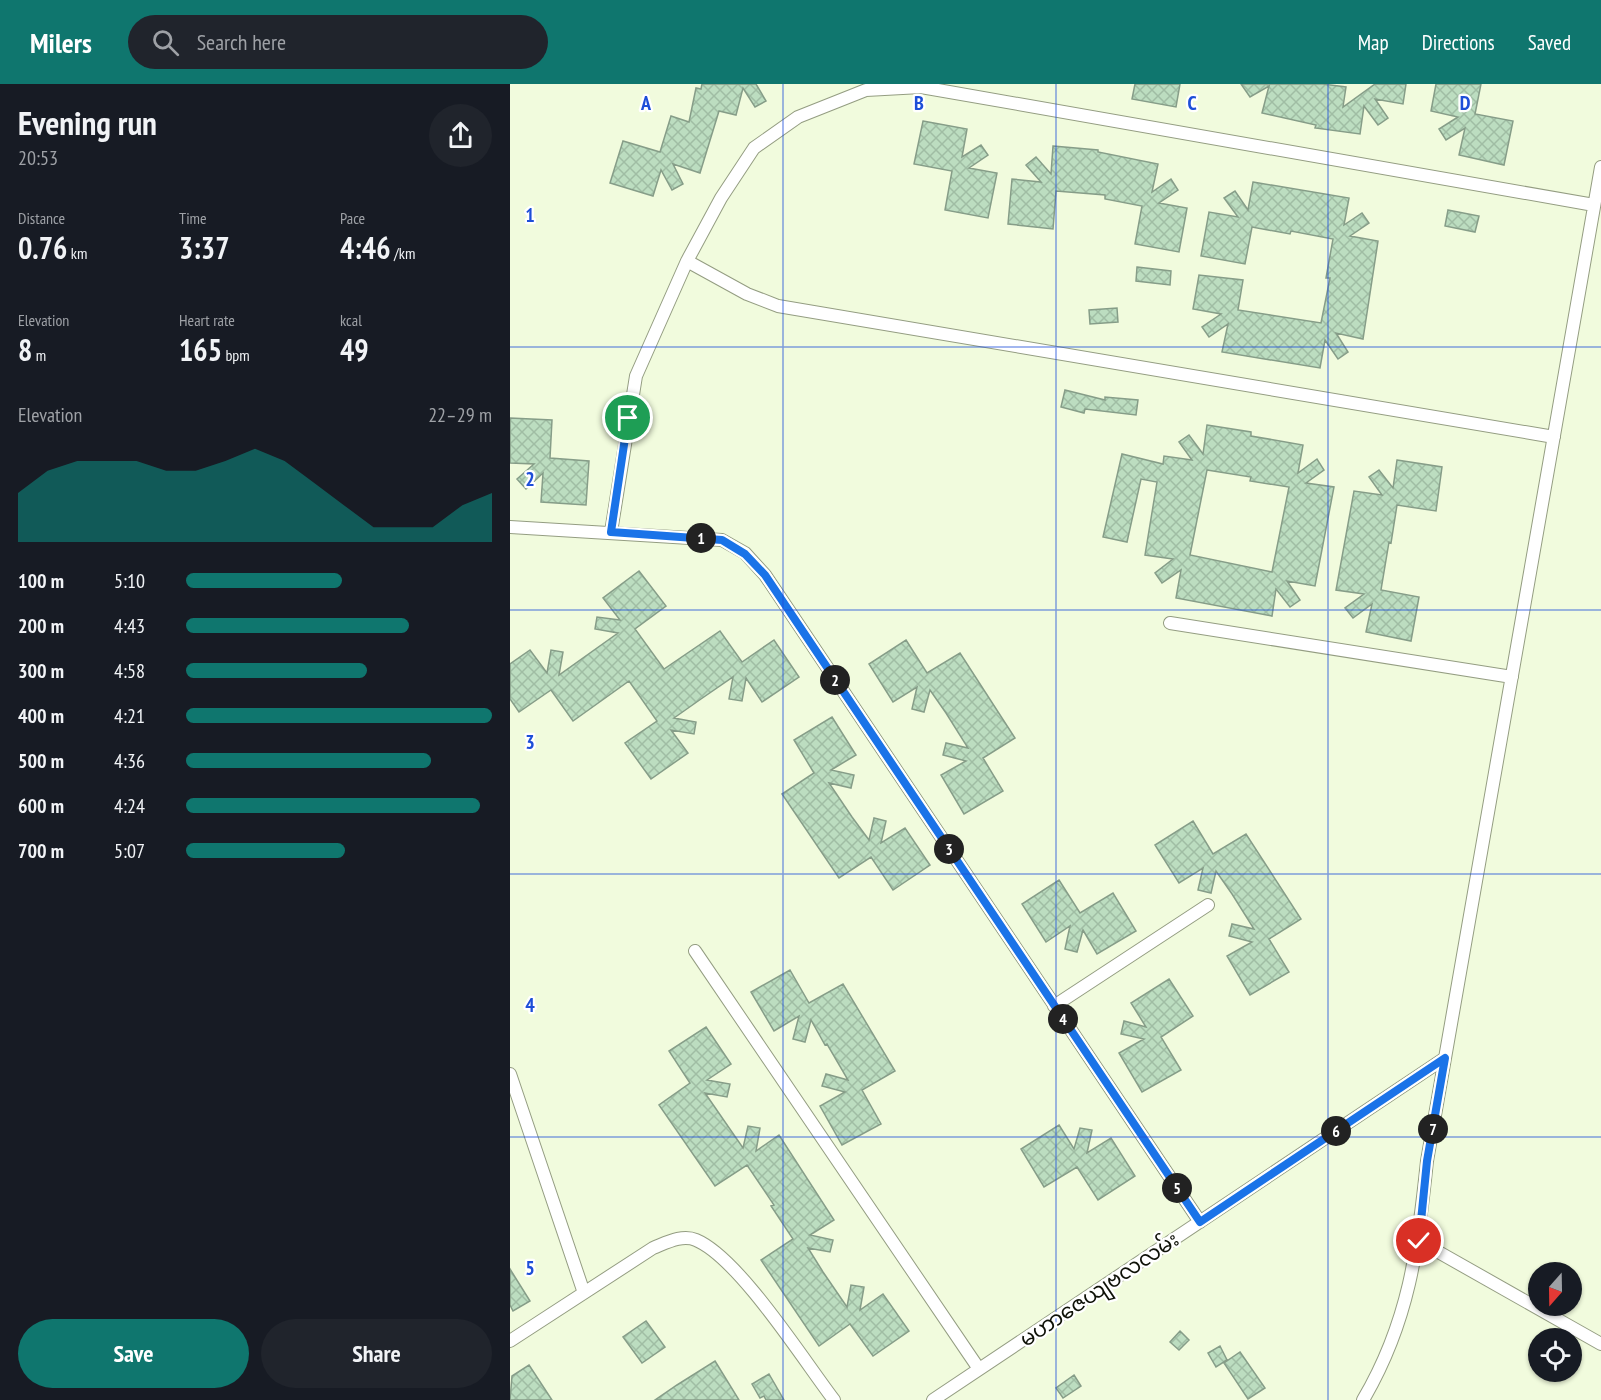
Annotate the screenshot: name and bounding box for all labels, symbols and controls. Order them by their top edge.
search box [128,15,548,69]
text: Milers [30,24,92,61]
icon: search [149,26,182,59]
text: Search here [197,28,286,56]
text: Map [1358,29,1389,56]
text: Directions [1422,29,1495,56]
text: Saved [1528,29,1571,56]
text: A [640,90,652,116]
text: B [914,90,924,116]
text: C [1187,90,1197,116]
text: D [1460,90,1471,116]
text: Evening run [18,101,157,144]
button: share [429,104,492,167]
text: 20:53 [18,145,58,171]
text: 1 [525,202,535,228]
text: Distance [18,208,65,228]
text: Time [179,208,207,228]
text: Pace [340,208,365,228]
text: 0.76 [18,228,67,267]
text: 3:37 [179,228,230,267]
text: 4:46 [340,228,391,267]
text: km [67,243,87,263]
text: /km [391,243,415,263]
text: Elevation [18,310,69,330]
text: Heart rate [179,310,235,330]
text: kcal [340,310,362,330]
text: 8 [18,330,32,369]
text: 165 [179,330,222,369]
text: 49 [340,330,369,369]
text: m [32,345,46,365]
text: bpm [222,345,250,365]
pin [602,392,653,443]
icon: arrive [611,401,644,434]
text: Elevation [18,402,82,428]
text: 22–29 m [428,402,492,428]
text: 2 [525,466,535,492]
pin: 1 [686,523,716,553]
text: 1 [697,528,705,548]
text: 100 m [18,568,64,594]
text: 5:10 [114,568,145,594]
text: 200 m [18,613,64,639]
text: 4:43 [114,613,145,639]
text: 300 m [18,658,64,684]
text: 4:58 [114,658,145,684]
pin: 2 [820,665,850,695]
text: 2 [831,670,839,690]
text: 400 m [18,703,64,729]
text: 4:21 [114,703,145,729]
text: 3 [525,729,535,755]
text: 500 m [18,748,64,774]
text: 4:36 [114,748,145,774]
text: 600 m [18,793,64,819]
text: 4:24 [114,793,145,819]
pin: 3 [934,834,964,864]
text: 700 m [18,838,64,864]
text: 5:07 [114,838,145,864]
text: 3 [945,839,953,859]
text: 4 [525,992,535,1018]
pin: 4 [1048,1004,1078,1034]
text: 4 [1059,1009,1067,1029]
pin: 7 [1418,1114,1448,1144]
pin: 6 [1321,1116,1351,1146]
text: 7 [1429,1119,1437,1139]
text: 6 [1332,1121,1340,1141]
pin: 5 [1162,1173,1192,1203]
text: 5 [1173,1178,1181,1198]
pin [1393,1215,1444,1266]
street label: မဟာဇေယျဗလလမ်း [1013,1224,1187,1357]
icon: check [1402,1224,1435,1257]
text: 5 [525,1255,535,1281]
north arrow [1528,1262,1582,1316]
map controls [1528,1262,1582,1382]
button: Save [18,1319,249,1388]
button: Share [261,1319,492,1388]
button: locate [1528,1328,1582,1382]

